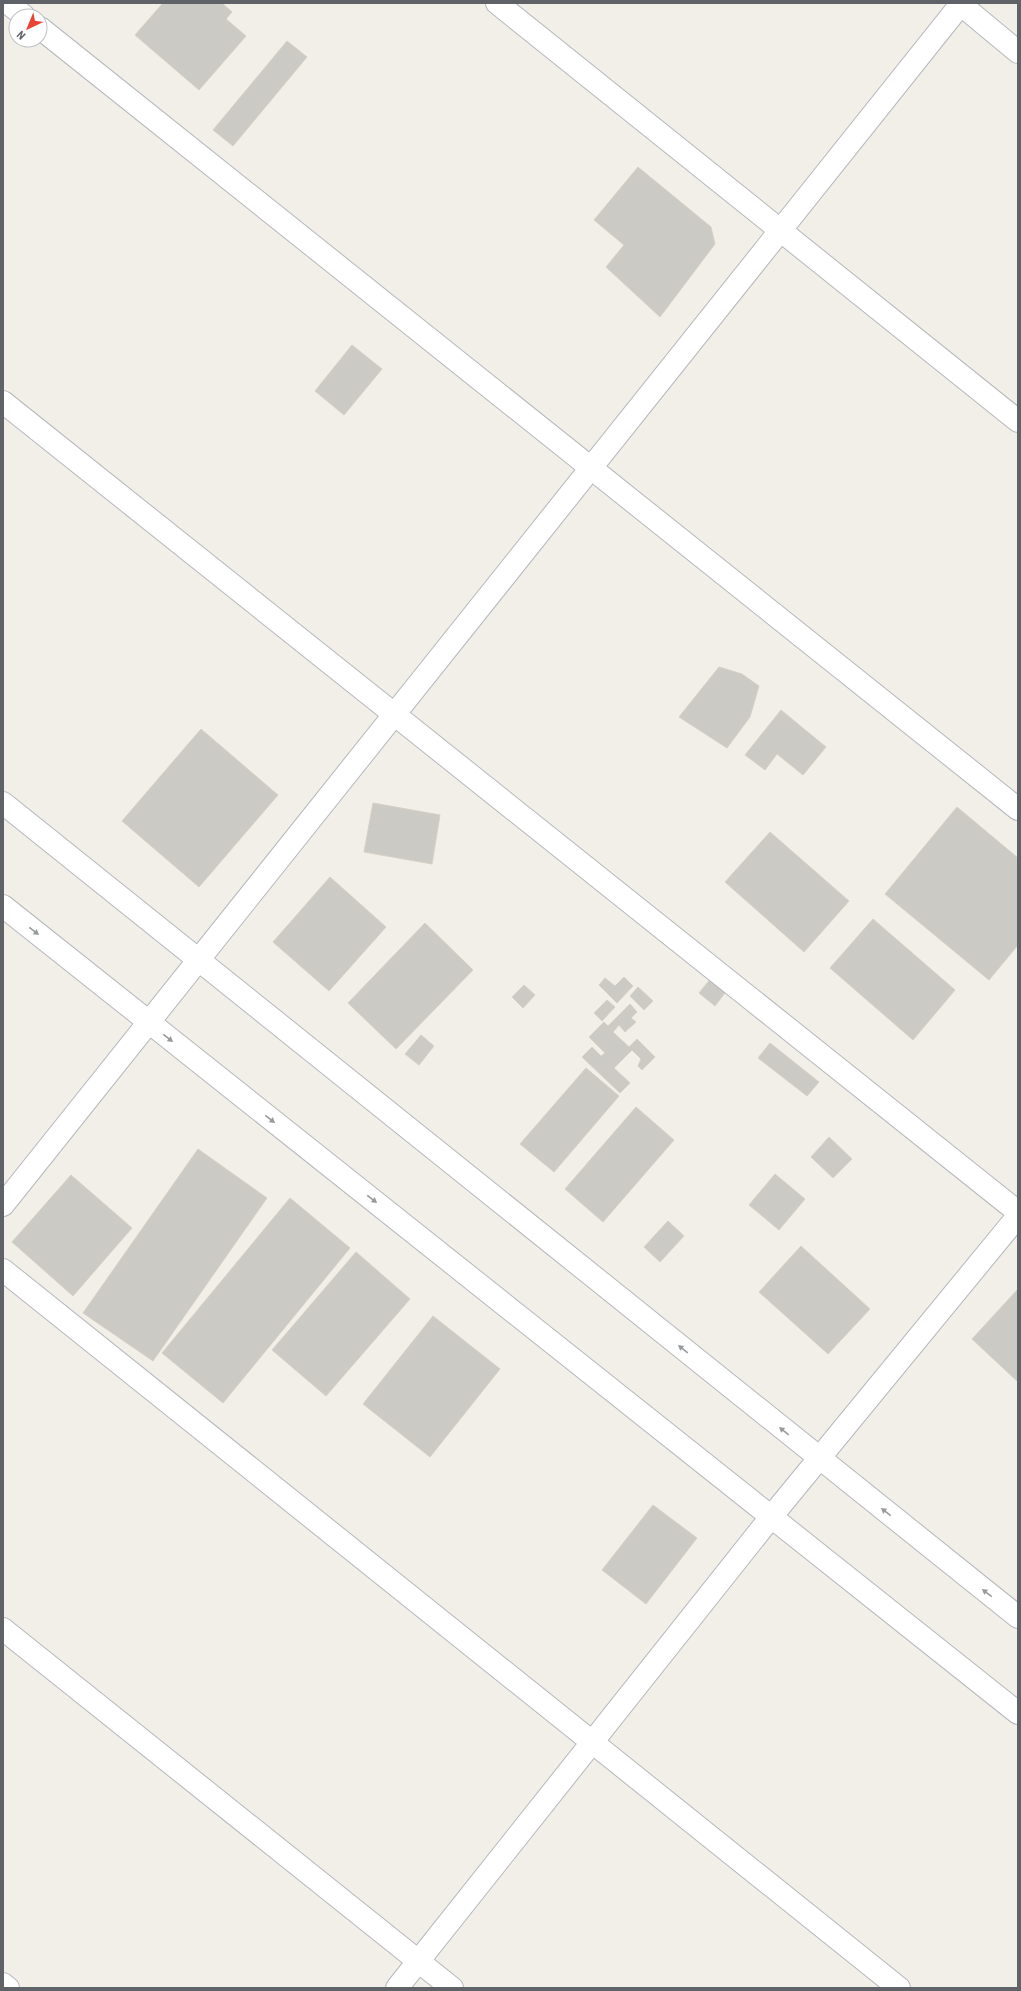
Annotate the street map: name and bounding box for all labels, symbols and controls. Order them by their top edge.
north arrow [8,8,48,48]
text: N [14,28,28,42]
one-way arrow [28,926,39,935]
one-way arrow [163,1033,174,1042]
one-way arrow [264,1114,275,1123]
one-way arrow [366,1195,377,1204]
one-way arrow [677,1345,688,1354]
one-way arrow [779,1426,789,1435]
one-way arrow [880,1507,891,1516]
one-way arrow [982,1588,993,1597]

